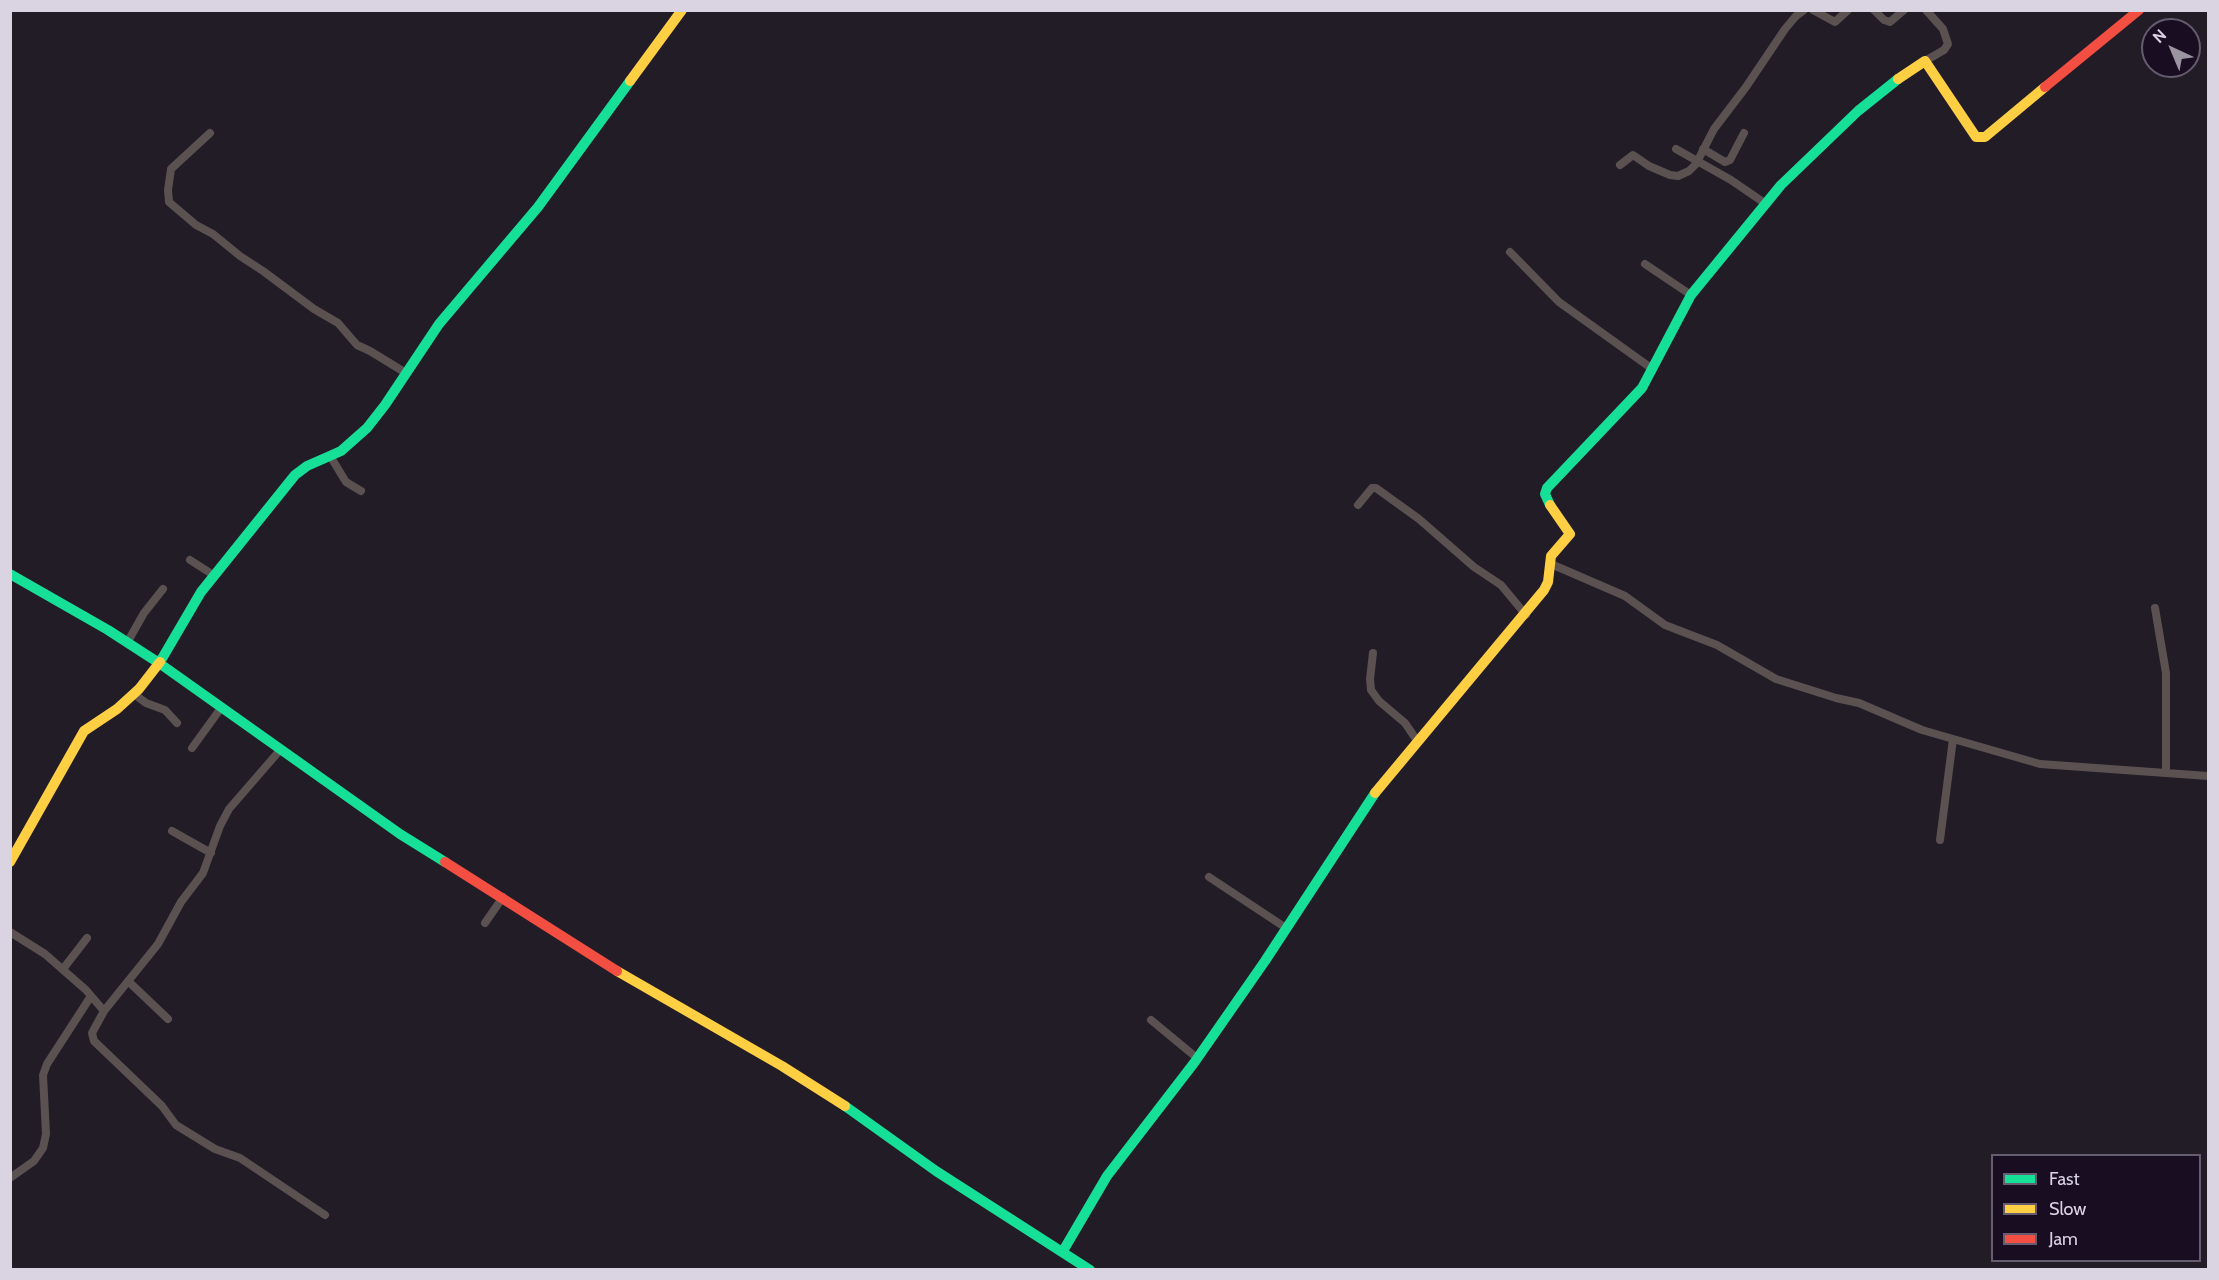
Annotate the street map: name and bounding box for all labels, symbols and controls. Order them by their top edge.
north arrow [2141,18,2201,78]
text: N [2149,25,2170,47]
legend [1991,1154,2201,1262]
text: Fast [2049,1168,2080,1190]
text: Slow [2049,1198,2086,1220]
text: Jam [2049,1228,2078,1250]

